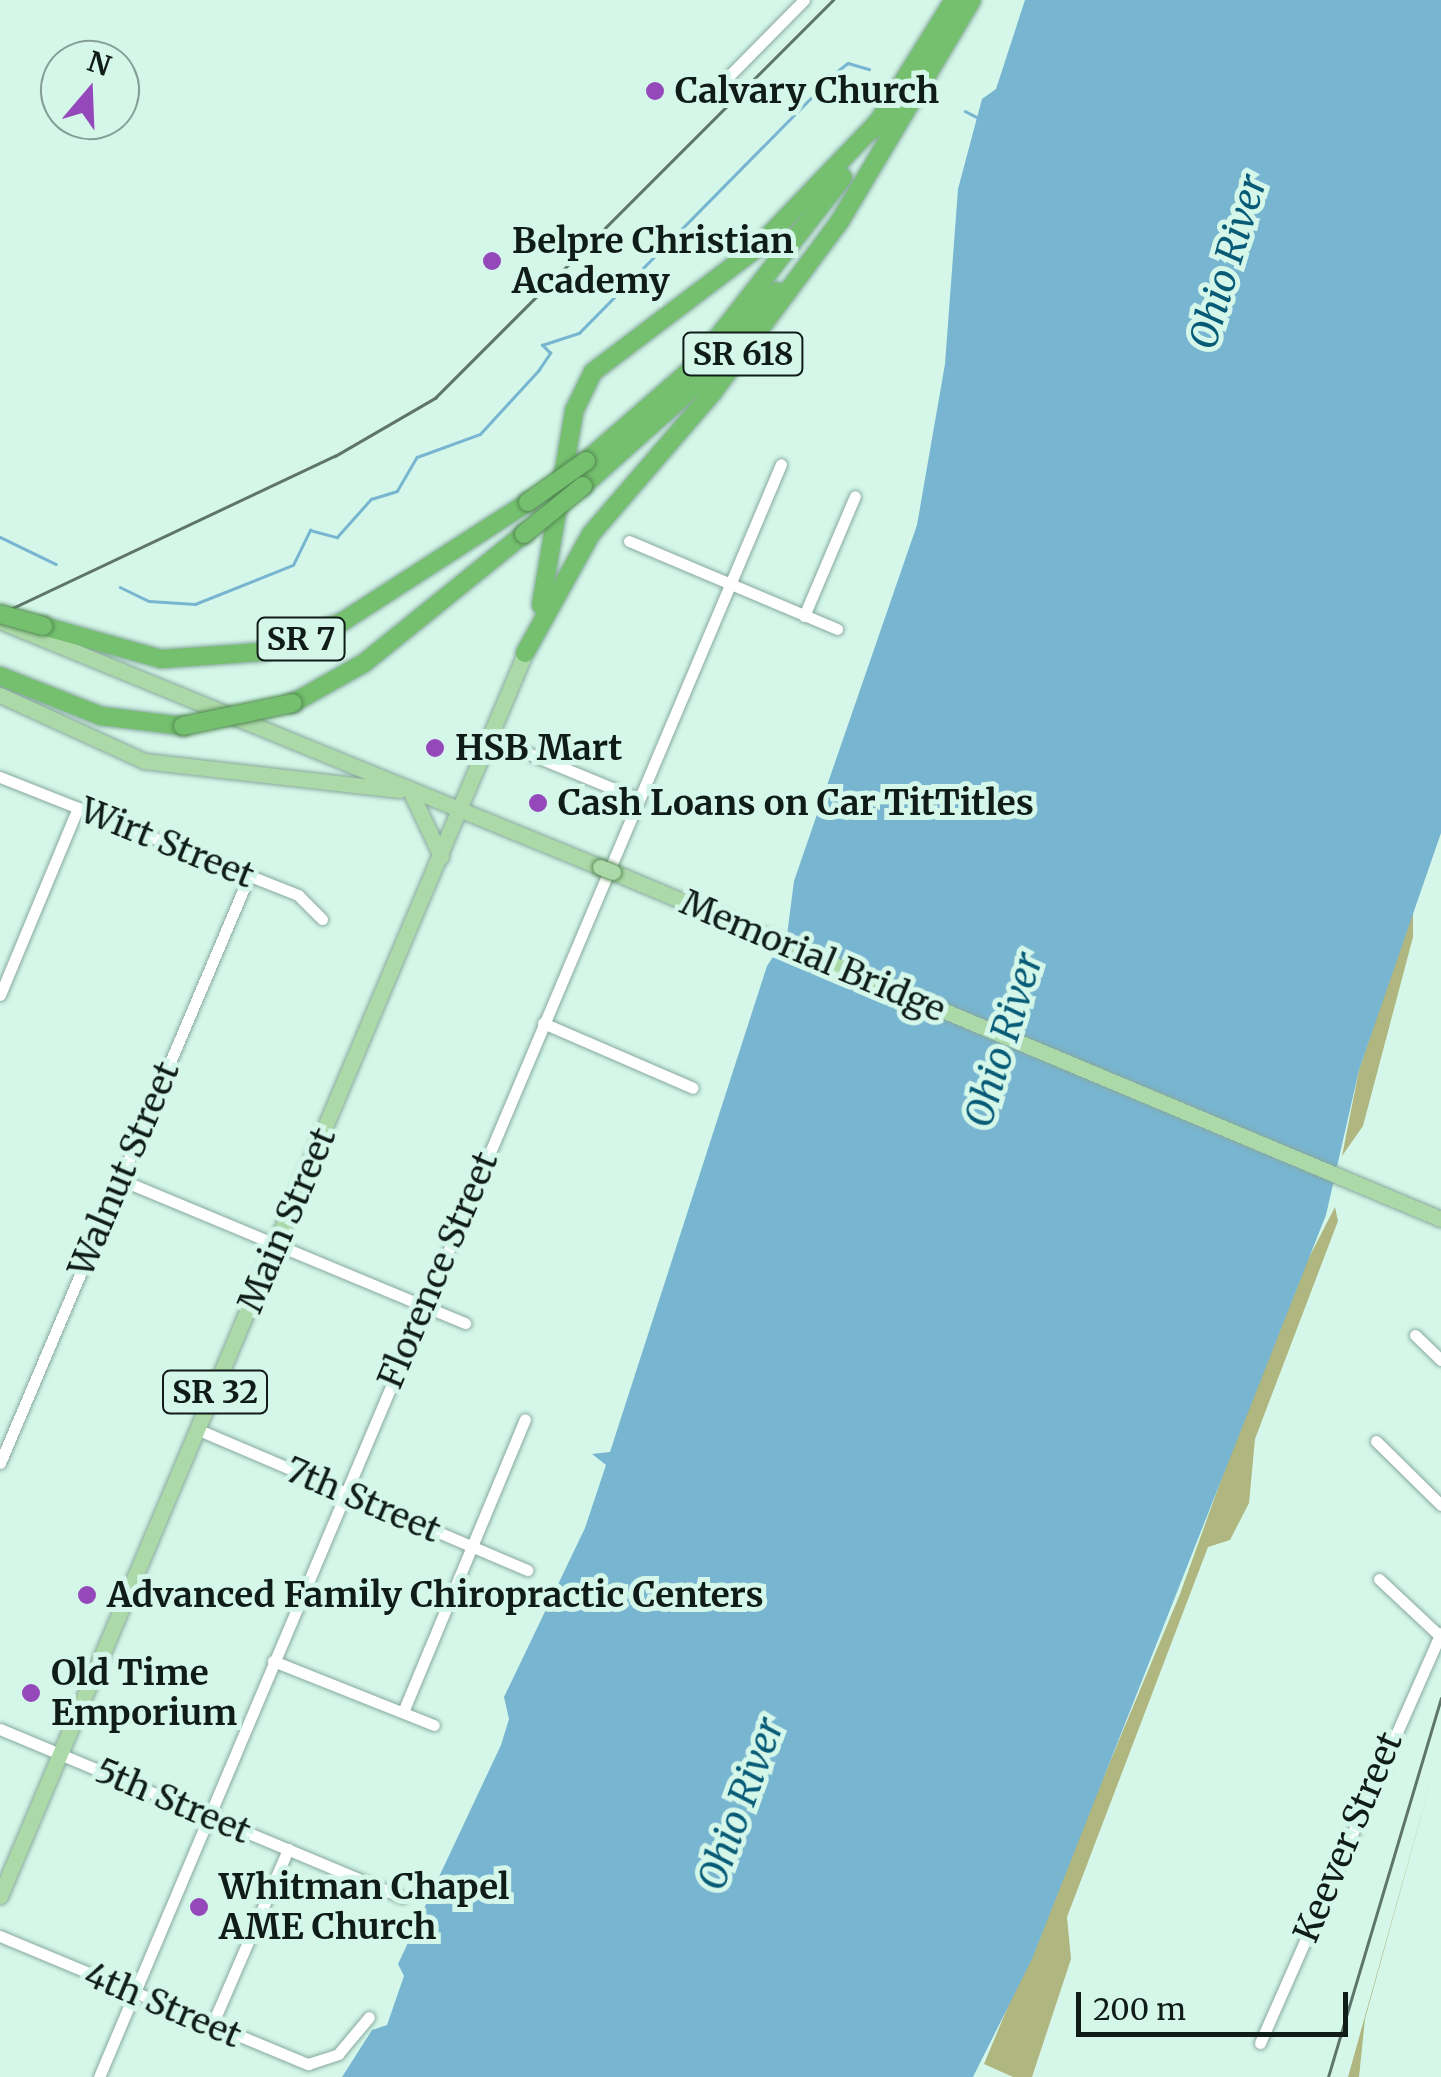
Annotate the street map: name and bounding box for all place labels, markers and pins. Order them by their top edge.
place label: Calvary Church [675,70,939,112]
marker: Calvary Church [644,80,666,102]
place label: Belpre Christian Academy [512,220,794,302]
marker: Belpre Christian Academy [481,250,503,272]
place label: HSB Mart [455,727,622,769]
marker: HSB Mart [424,737,446,759]
place label: Cash Loans on Car TitTitles [558,782,1034,824]
marker: Cash Loans on Car TitTitles [527,792,549,814]
place label: Advanced Family Chiropractic Centers [107,1574,764,1616]
marker: Advanced Family Chiropractic Centers [76,1584,98,1606]
place label: Old Time Emporium [51,1652,237,1734]
marker: Old Time Emporium [20,1682,42,1704]
place label: Whitman Chapel AME Church [219,1866,509,1948]
marker: Whitman Chapel AME Church [188,1896,210,1918]

